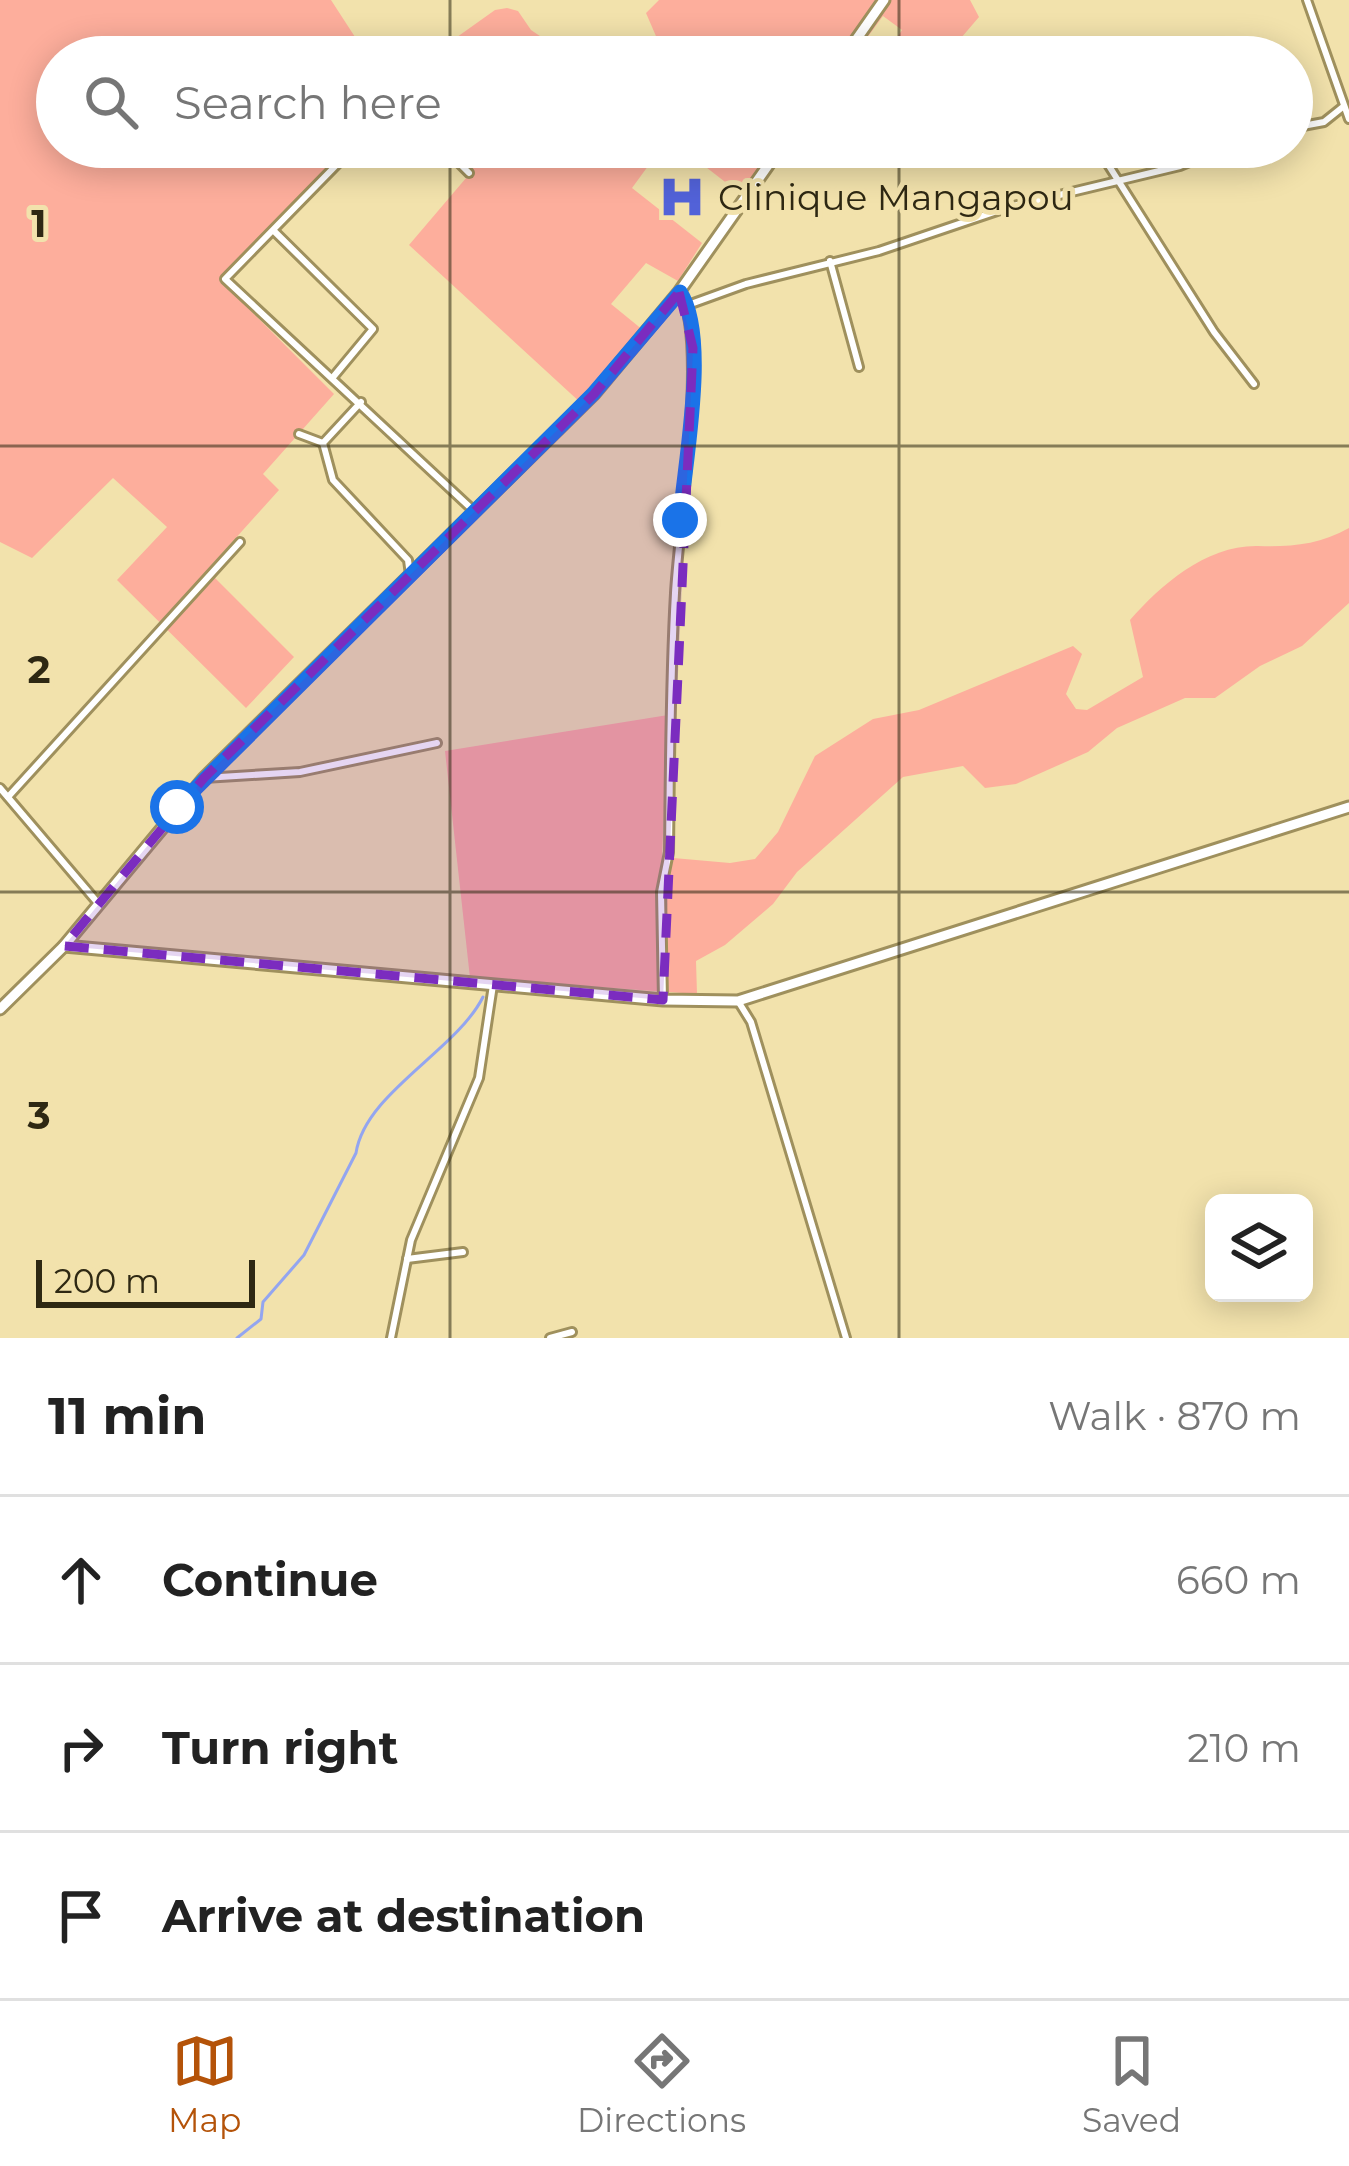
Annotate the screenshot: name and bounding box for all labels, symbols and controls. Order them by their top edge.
search box [36,36,1313,168]
icon: search [78,69,144,135]
text: Search here [174,75,442,130]
hospital icon: Clinique Mangapou [657,172,707,222]
place label: Clinique Mangapou [718,175,1074,219]
text: 1 [31,199,47,247]
route end [653,493,707,547]
text: 2 [27,645,51,693]
route start [150,780,204,834]
text: 3 [26,1091,51,1139]
map controls [1205,1194,1313,1302]
button: layers [1205,1194,1313,1302]
scale bar [36,1254,255,1307]
text: 200 m [54,1261,160,1301]
text: 11 min [48,1385,207,1447]
text: Walk · 870 m [1048,1392,1301,1440]
icon: ahead [48,1547,114,1613]
text: Continue [162,1552,378,1607]
text: 660 m [1176,1556,1301,1604]
icon: right [48,1715,114,1781]
text: Turn right [162,1720,398,1775]
text: 210 m [1187,1724,1301,1772]
icon: arrive [48,1883,114,1949]
text: Arrive at destination [162,1888,645,1943]
tab: Map [168,2028,241,2140]
tab: Directions [577,2028,746,2140]
tab: Saved [1082,2028,1181,2140]

